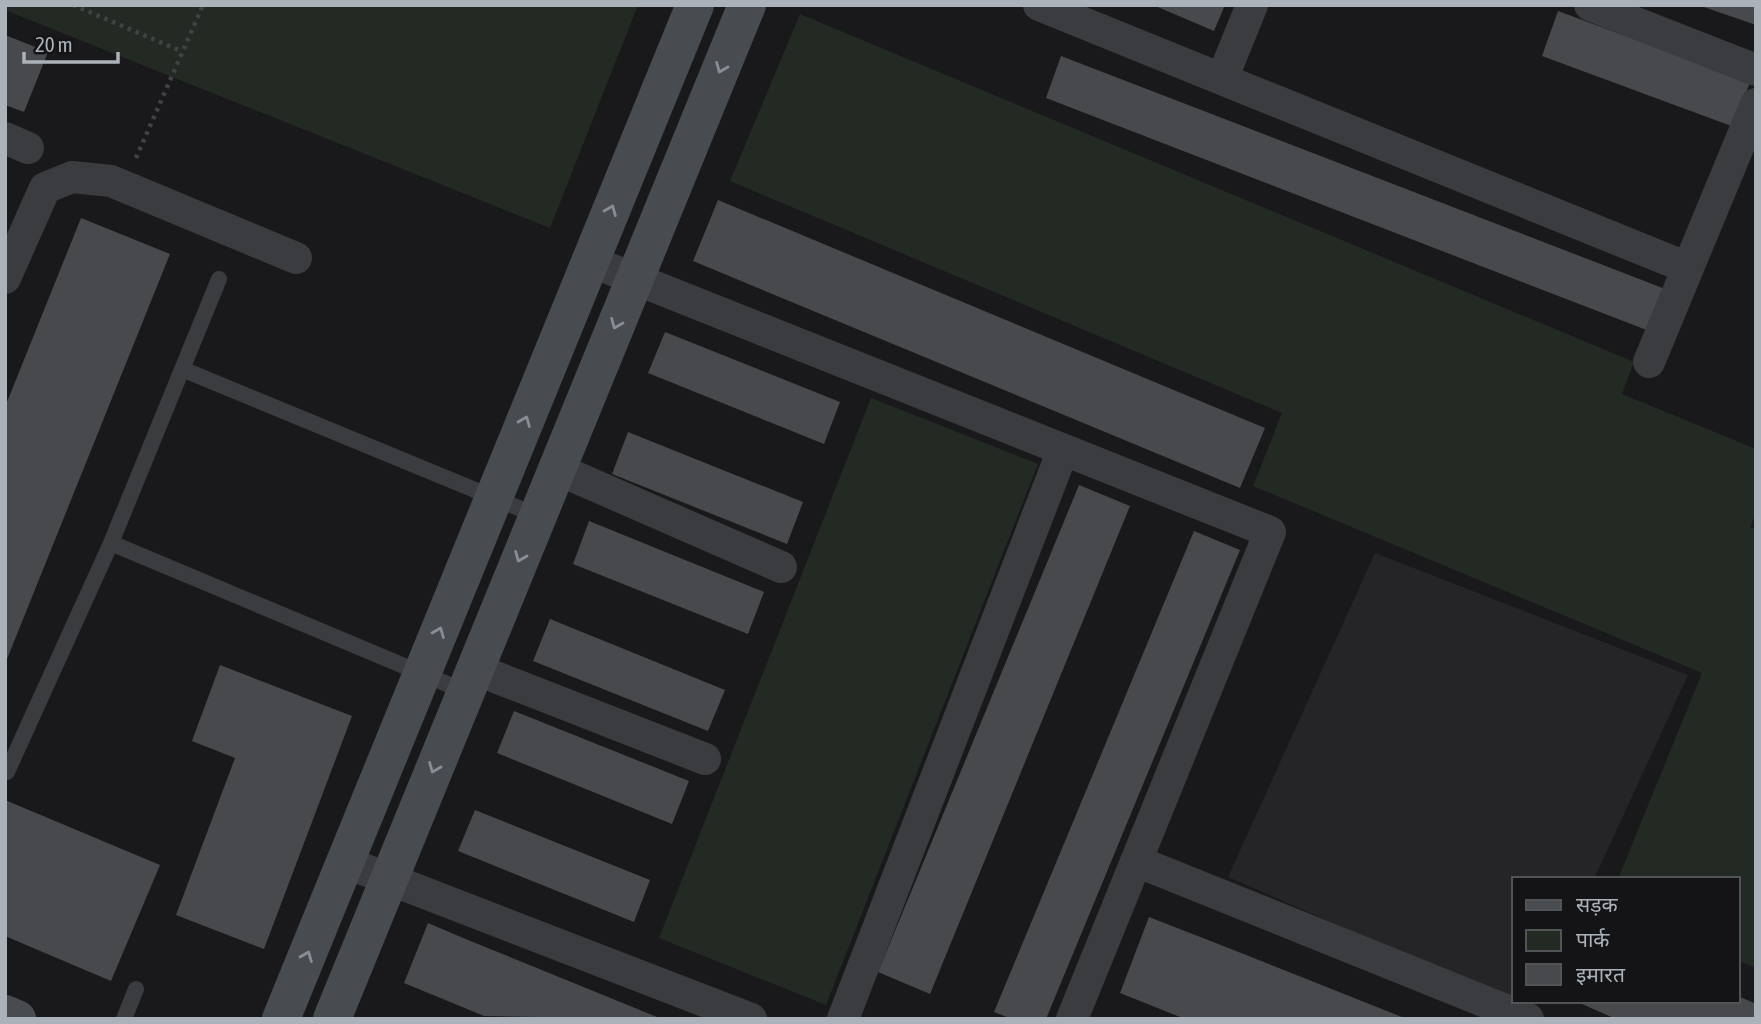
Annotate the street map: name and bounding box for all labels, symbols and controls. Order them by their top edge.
scale bar [24,21,119,65]
text: 20 m [35,32,73,56]
one-way arrow [715,61,729,74]
one-way arrow [603,205,617,218]
one-way arrow [611,318,625,330]
one-way arrow [517,416,531,428]
one-way arrow [515,551,529,563]
one-way arrow [431,626,445,639]
one-way arrow [429,761,443,773]
legend [1512,877,1740,1003]
text: सड़क [1576,892,1618,916]
text: पार्क [1576,927,1610,951]
one-way arrow [298,950,312,962]
text: इमारत [1576,962,1626,986]

